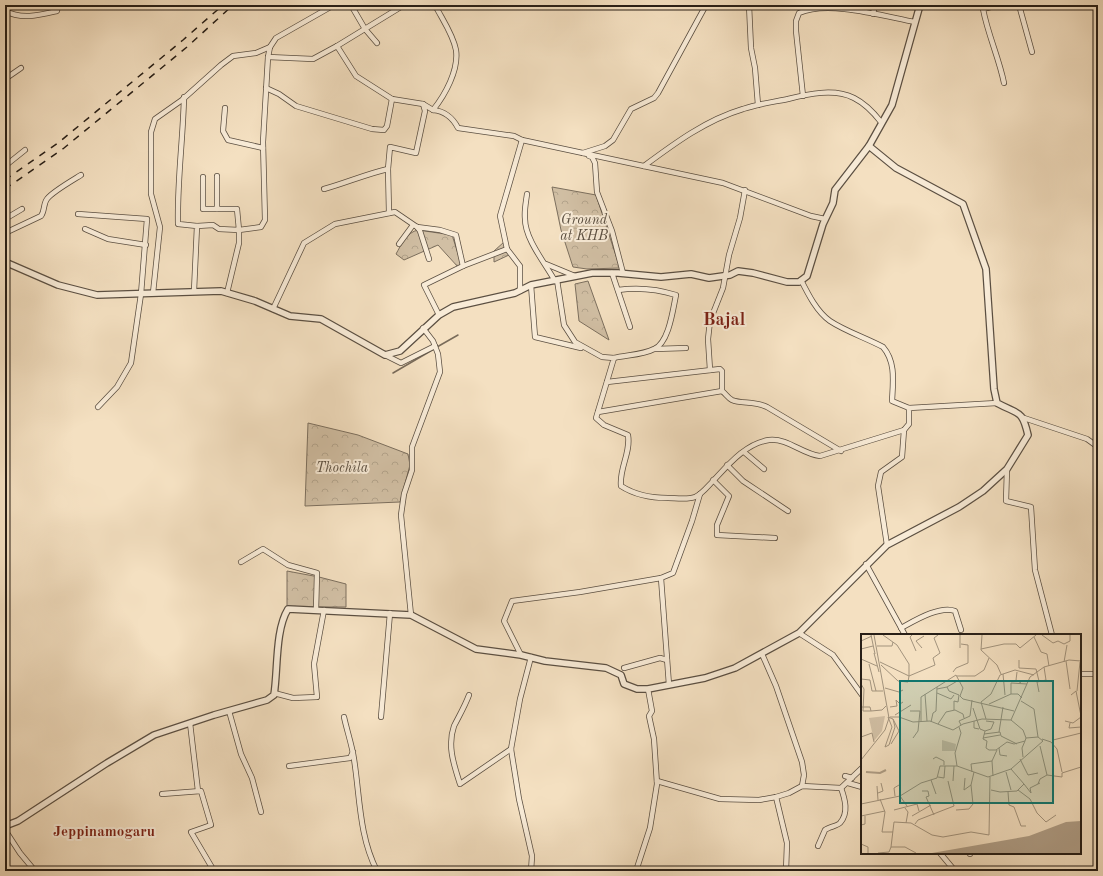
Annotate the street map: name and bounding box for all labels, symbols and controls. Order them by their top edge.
park label: Ground at KHB [560,213,608,243]
district label: Bajal [703,311,746,329]
park label: Thochila [316,461,369,475]
inset map [861,634,1081,854]
district label: Jeppinamogaru [53,825,155,840]

